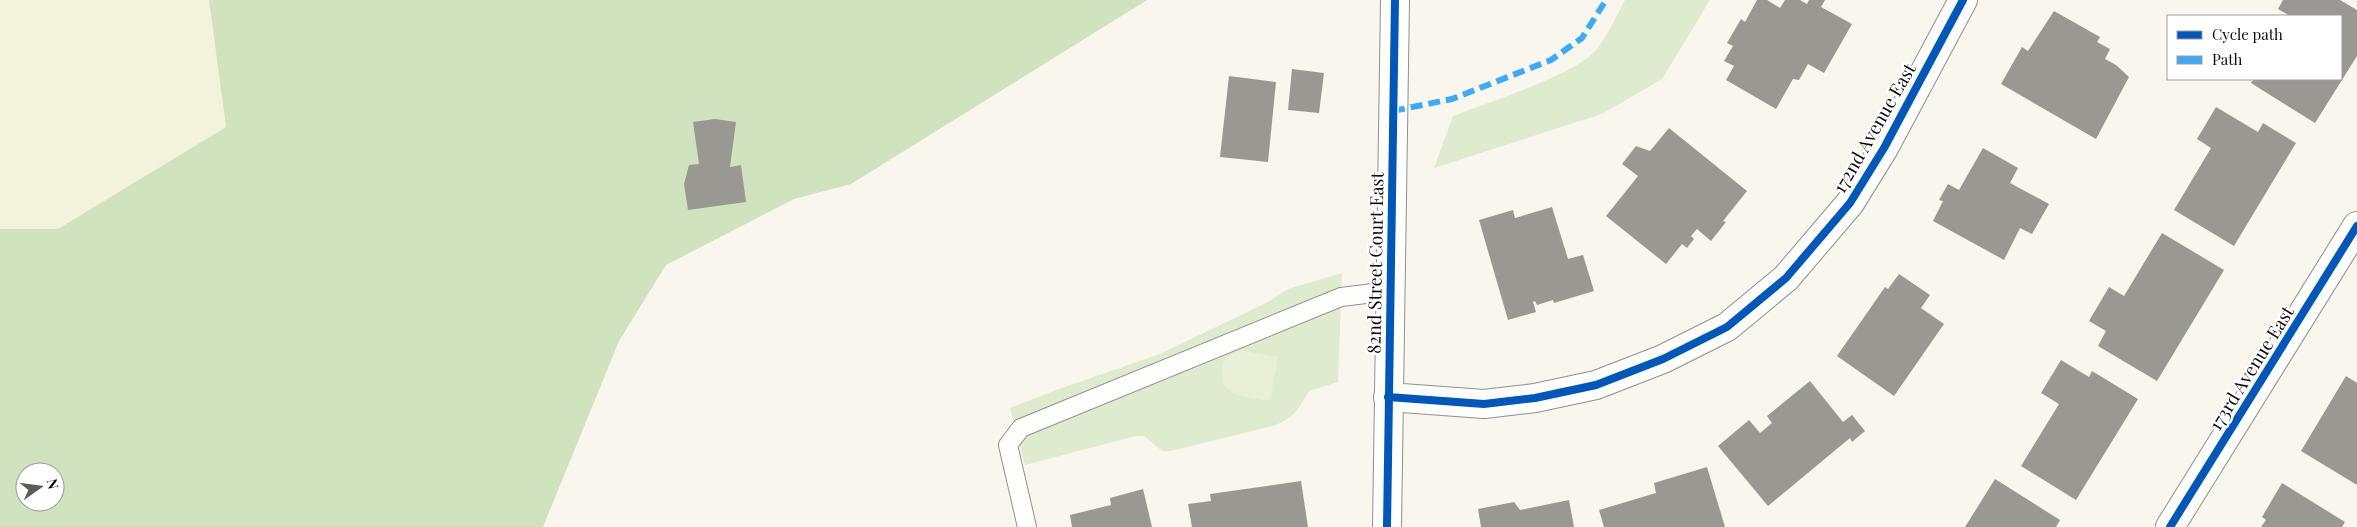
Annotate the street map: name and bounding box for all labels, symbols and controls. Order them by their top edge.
legend [2167,15,2342,80]
text: Cycle path [2212,24,2283,44]
text: Path [2212,49,2242,69]
street label: 172nd Avenue East [1827,58,1921,197]
street label: 82nd Street Court East [1361,171,1389,354]
street label: 173rd Avenue East [2203,301,2299,435]
north arrow [15,462,65,512]
text: N [43,477,64,491]

